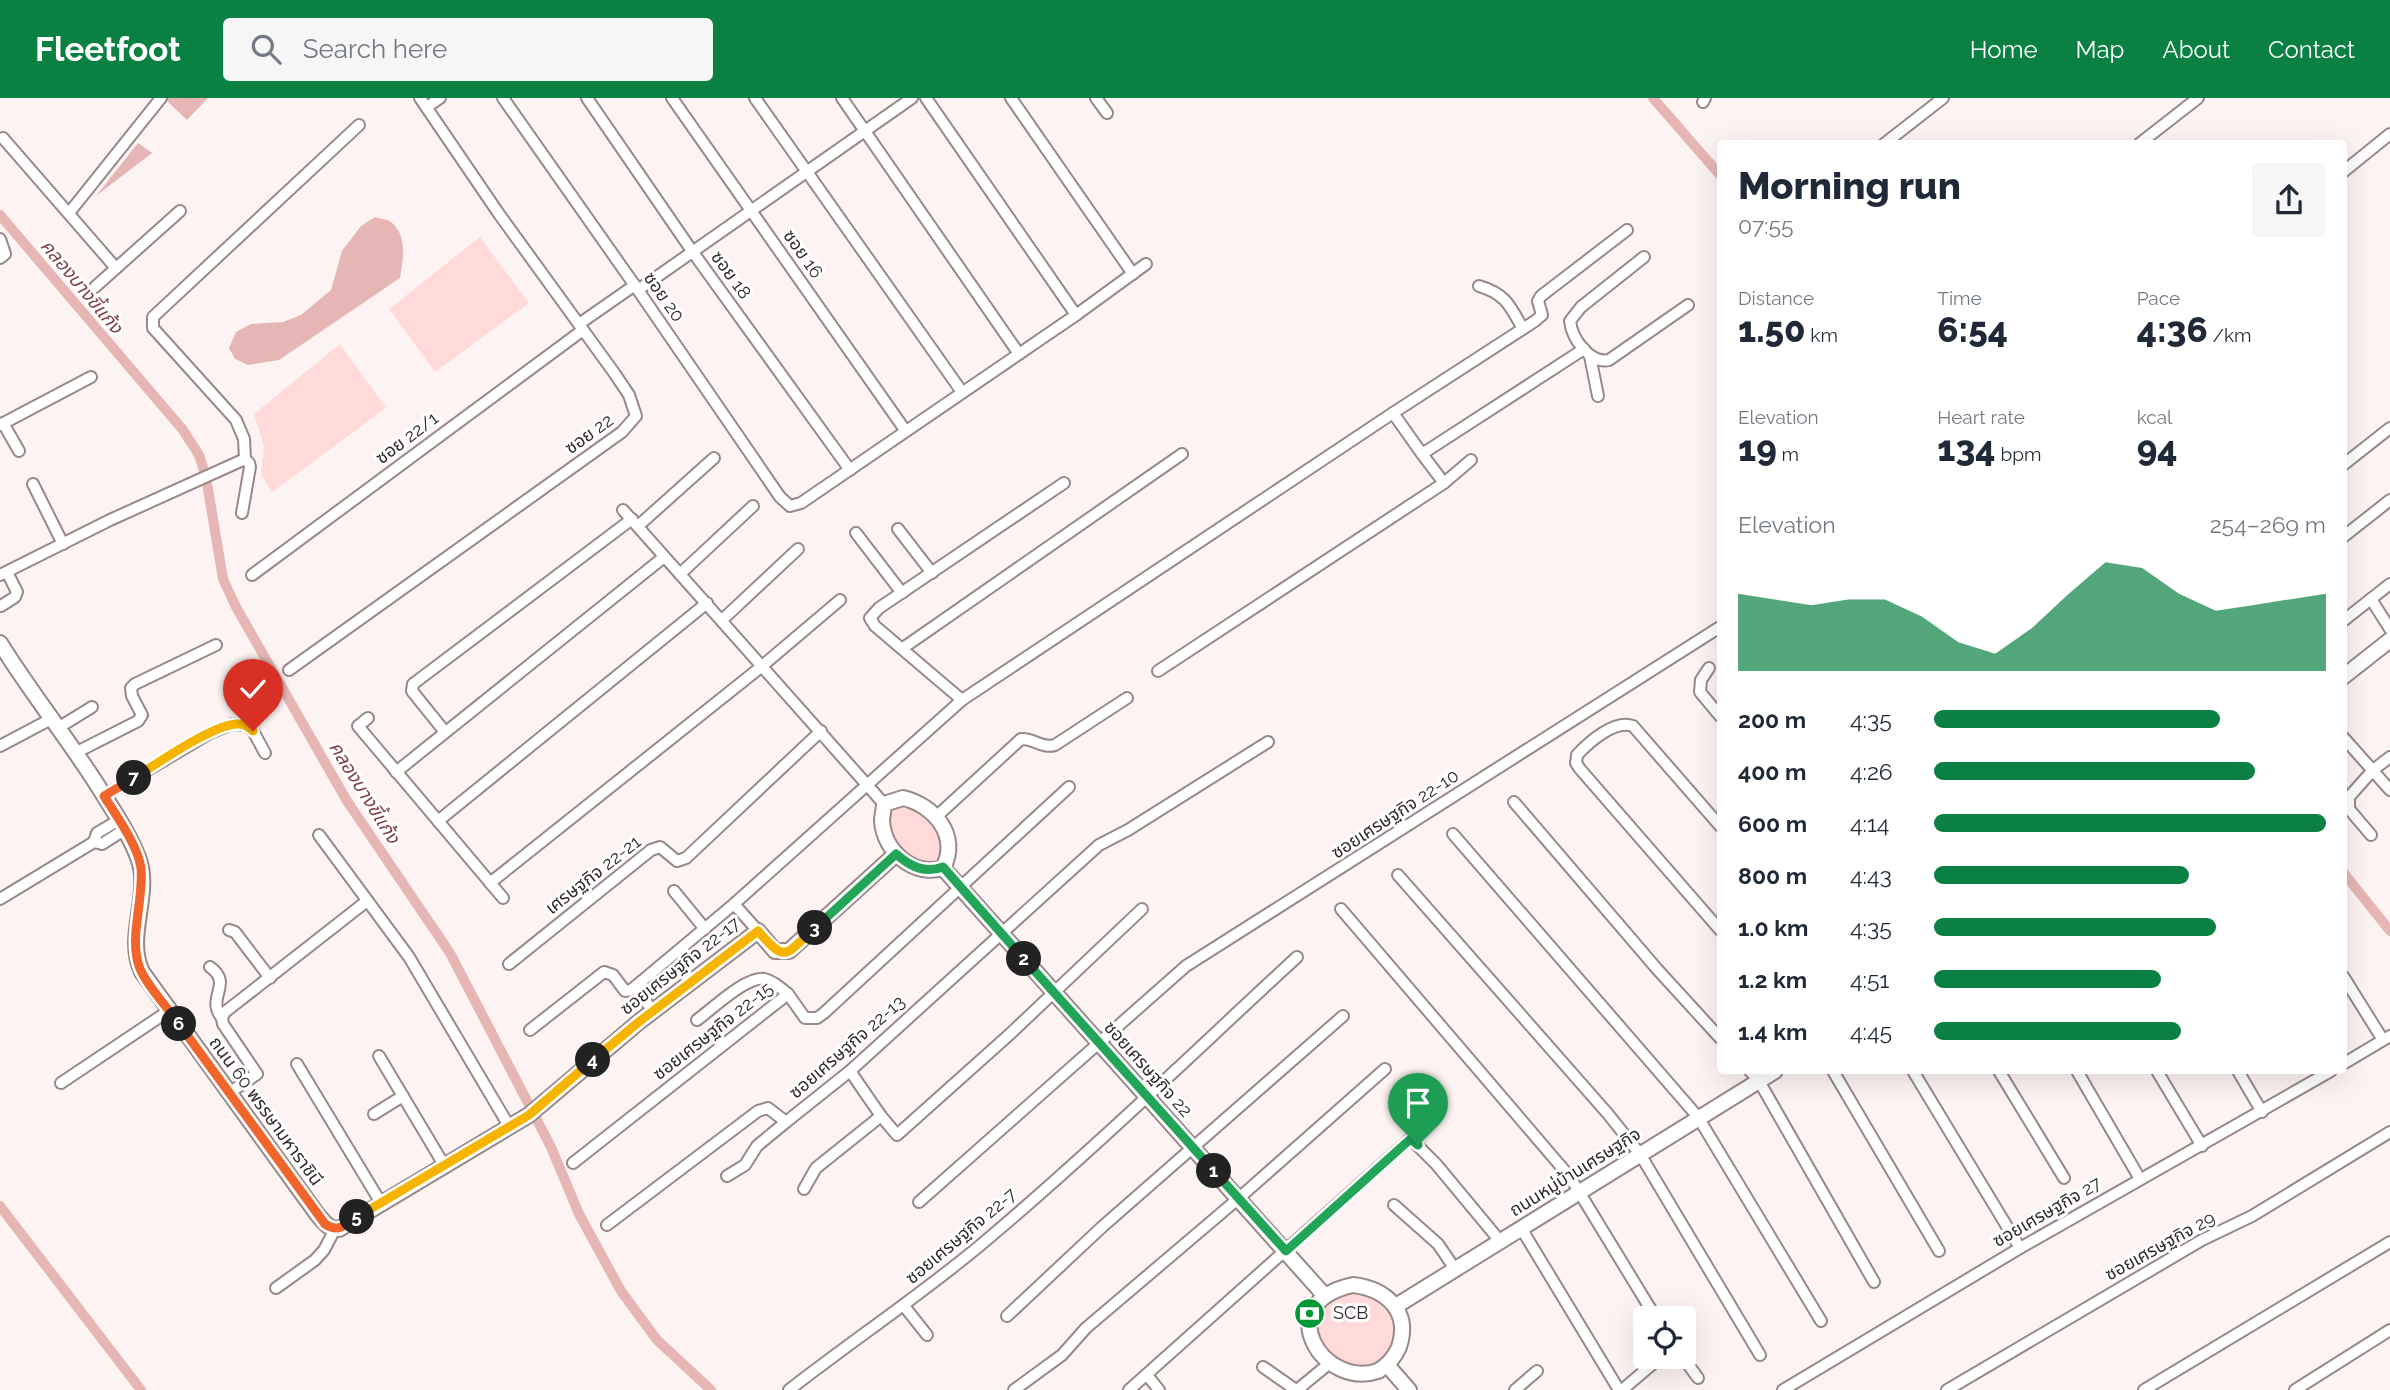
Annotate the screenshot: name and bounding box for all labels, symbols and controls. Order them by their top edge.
search box [223,18,713,81]
text: Fleetfoot [35,30,181,69]
icon: search [247,30,285,68]
text: Search here [303,34,447,64]
text: Home [1970,35,2038,64]
text: Map [2076,35,2124,64]
text: About [2162,35,2230,64]
text: Contact [2268,35,2355,64]
text: Morning run [1738,163,1961,208]
button: share [2252,163,2326,237]
text: 07:55 [1738,212,1794,239]
street label: ซอย 16 [779,225,828,282]
water label: คลองบางขี้แก้ง [36,233,130,338]
street label: ซอย 18 [707,247,756,303]
street label: ซอย 20 [640,268,689,326]
text: Distance [1738,287,1814,309]
text: Time [1937,287,1982,309]
text: Pace [2137,287,2180,309]
text: 1.50 [1738,309,1806,350]
text: 6:54 [1937,309,2008,350]
text: 4:36 [2137,309,2208,350]
text: km [1806,324,1838,346]
text: /km [2208,324,2252,346]
text: Elevation [1738,406,1819,428]
text: Heart rate [1937,406,2025,428]
text: kcal [2137,406,2172,428]
street label: ซอย 22/1 [371,407,442,468]
street label: ซอย 22 [561,409,617,458]
text: 19 [1738,428,1777,469]
text: 134 [1937,428,1996,469]
text: 94 [2137,428,2178,469]
text: m [1777,443,1799,465]
text: bpm [1996,443,2041,465]
text: Elevation [1738,511,1836,538]
text: 254–269 m [2210,511,2326,538]
pin [223,659,283,731]
icon: check [234,670,272,708]
text: 200 m [1738,706,1806,733]
text: 4:35 [1850,706,1892,733]
water label: คลองบางขี้แก้ง [325,736,407,848]
text: 400 m [1738,758,1806,785]
text: 4:26 [1850,758,1893,785]
pin: 7 [116,760,152,796]
street label: ซอยเศรษฐกิจ 22-10 [1327,765,1462,863]
text: 7 [128,766,139,788]
text: 600 m [1738,810,1807,837]
text: 4:14 [1850,810,1889,837]
street label: เศรษฐกิจ 22-21 [541,831,645,918]
text: 800 m [1738,862,1807,889]
text: 4:43 [1850,862,1892,889]
pin: 3 [798,910,832,946]
street label: ซอยเศรษฐกิจ 22-17 [616,912,744,1019]
text: 1.0 km [1738,914,1808,941]
text: 4:35 [1850,914,1892,941]
text: 3 [809,916,820,938]
pin: 2 [1006,942,1042,976]
text: 2 [1018,947,1029,969]
text: 1.2 km [1738,966,1807,993]
text: 4:51 [1850,966,1889,993]
street label: ซอยเศรษฐกิจ 22-15 [649,977,777,1084]
street label: ซอยเศรษฐกิจ 22-13 [785,991,909,1102]
pin: 6 [162,1006,196,1042]
text: 6 [173,1012,184,1034]
street label: ซอยเศรษฐกิจ 22 [1100,1017,1197,1121]
text: 1.4 km [1738,1018,1807,1045]
text: 4:45 [1850,1018,1892,1045]
street label: ถนน 60 พรรษามหาราชินี [205,1032,327,1189]
pin: 4 [576,1042,610,1077]
text: 4 [587,1048,598,1070]
pin [1388,1073,1448,1145]
icon: arrive [1399,1084,1437,1122]
street label: ถนนหมู่บ้านเศรษฐกิจ [1505,1123,1645,1222]
pin: 1 [1196,1154,1232,1188]
text: 1 [1209,1159,1218,1181]
street label: ซอยเศรษฐกิจ 27 [1989,1172,2105,1251]
street label: ซอยเศรษฐกิจ 22-7 [901,1183,1021,1288]
pin: 5 [340,1200,374,1234]
text: 5 [351,1205,362,1227]
street label: ซอยเศรษฐกิจ 29 [2101,1207,2218,1284]
bank icon: SCB [1293,1296,1327,1330]
place label: SCB [1333,1302,1368,1323]
map controls [1633,1306,1696,1369]
button: locate [1633,1306,1696,1369]

